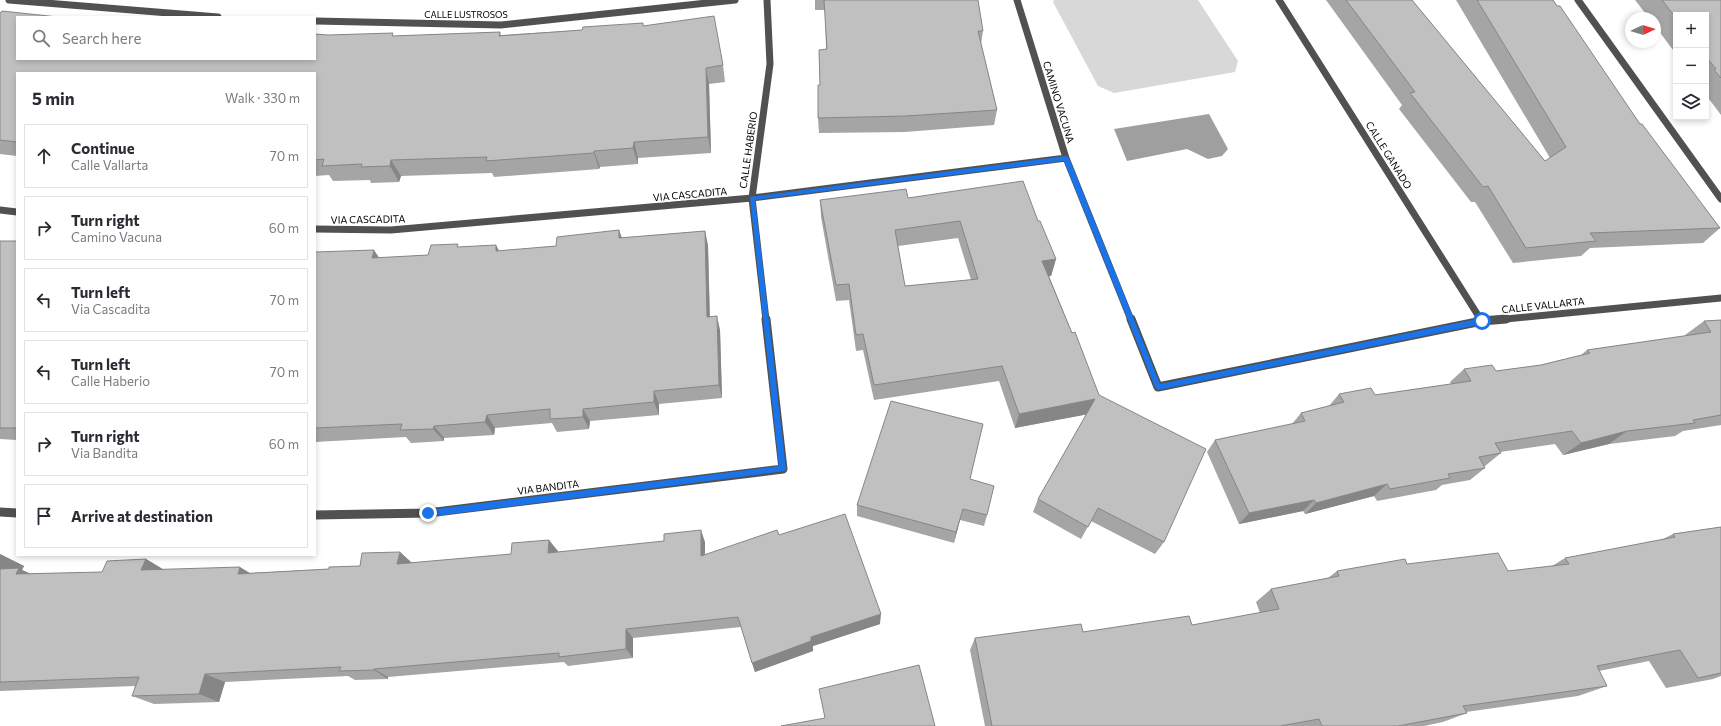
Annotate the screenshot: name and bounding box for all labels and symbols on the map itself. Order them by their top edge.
street label: CALLE LUSTROSOS [424,9,508,20]
north arrow [1625,12,1661,48]
street label: CAMINO VACUNA [1041,60,1077,145]
street label: CALLE HABERIO [737,111,759,189]
street label: CALLE GANADO [1363,119,1415,191]
street label: VIA CASCADITA [652,185,728,203]
street label: VIA CASCADITA [331,212,405,226]
street label: CALLE VALLARTA [1501,295,1585,315]
route start [1473,312,1491,330]
street label: VIA BANDITA [517,477,580,497]
route end [419,504,437,522]

